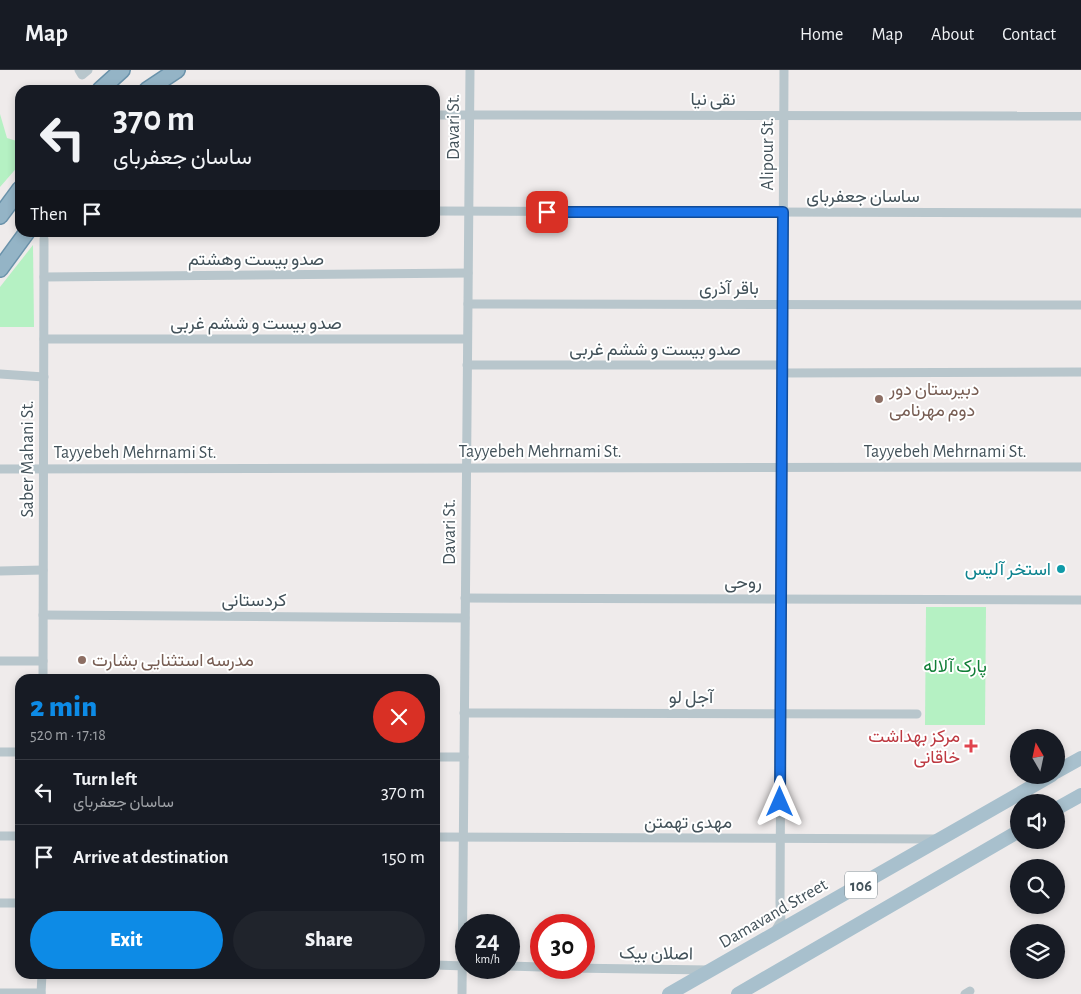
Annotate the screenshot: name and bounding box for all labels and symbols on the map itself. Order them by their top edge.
street label: نقی نیا [690,91,736,110]
street label: Davari St. [445,94,463,160]
street label: Alipour St. [759,118,777,190]
street label: ساسان جعفربای [806,188,920,207]
pin [526,191,568,233]
street label: صدو بیست وهشتم [188,251,324,271]
street label: باقر آذری [699,279,759,299]
street label: صدو بیست و ششم غربی [170,315,342,335]
street label: صدو بیست و ششم غربی [569,341,741,361]
place label: دبیرستان دور دوم مهرنامی [888,381,979,422]
marker: دبیرستان دور دوم مهرنامی [873,393,885,405]
street label: Saber Mahani St. [19,400,37,518]
street label: Tayyebeh Mehrnami St. [458,443,622,461]
street label: Tayyebeh Mehrnami St. [863,443,1027,461]
street label: Tayyebeh Mehrnami St. [53,444,217,462]
street label: Davari St. [441,499,459,565]
place label: استخر آلیس [965,560,1051,580]
marker: استخر آلیس [1055,563,1067,575]
street label: روحی [724,574,762,593]
street label: کردستانی [222,592,286,611]
place label: مدرسه استثنایی بشارت [92,652,254,671]
marker: مدرسه استثنایی بشارت [76,654,88,666]
park label: پارک آلاله [923,657,987,678]
street label: آجل لو [669,688,715,708]
place label: مرکز بهداشت خاقانی [868,728,960,768]
north arrow [1010,729,1065,784]
marker: مرکز بهداشت خاقانی [964,739,978,753]
position arrow [753,775,805,827]
street label: مهدی تهمتن [644,814,732,833]
road number: 106 [845,872,877,898]
street label: Damavand Street [716,876,831,952]
speed limit sign: 30 [530,914,595,979]
street label: اصلان بیک [619,944,693,964]

